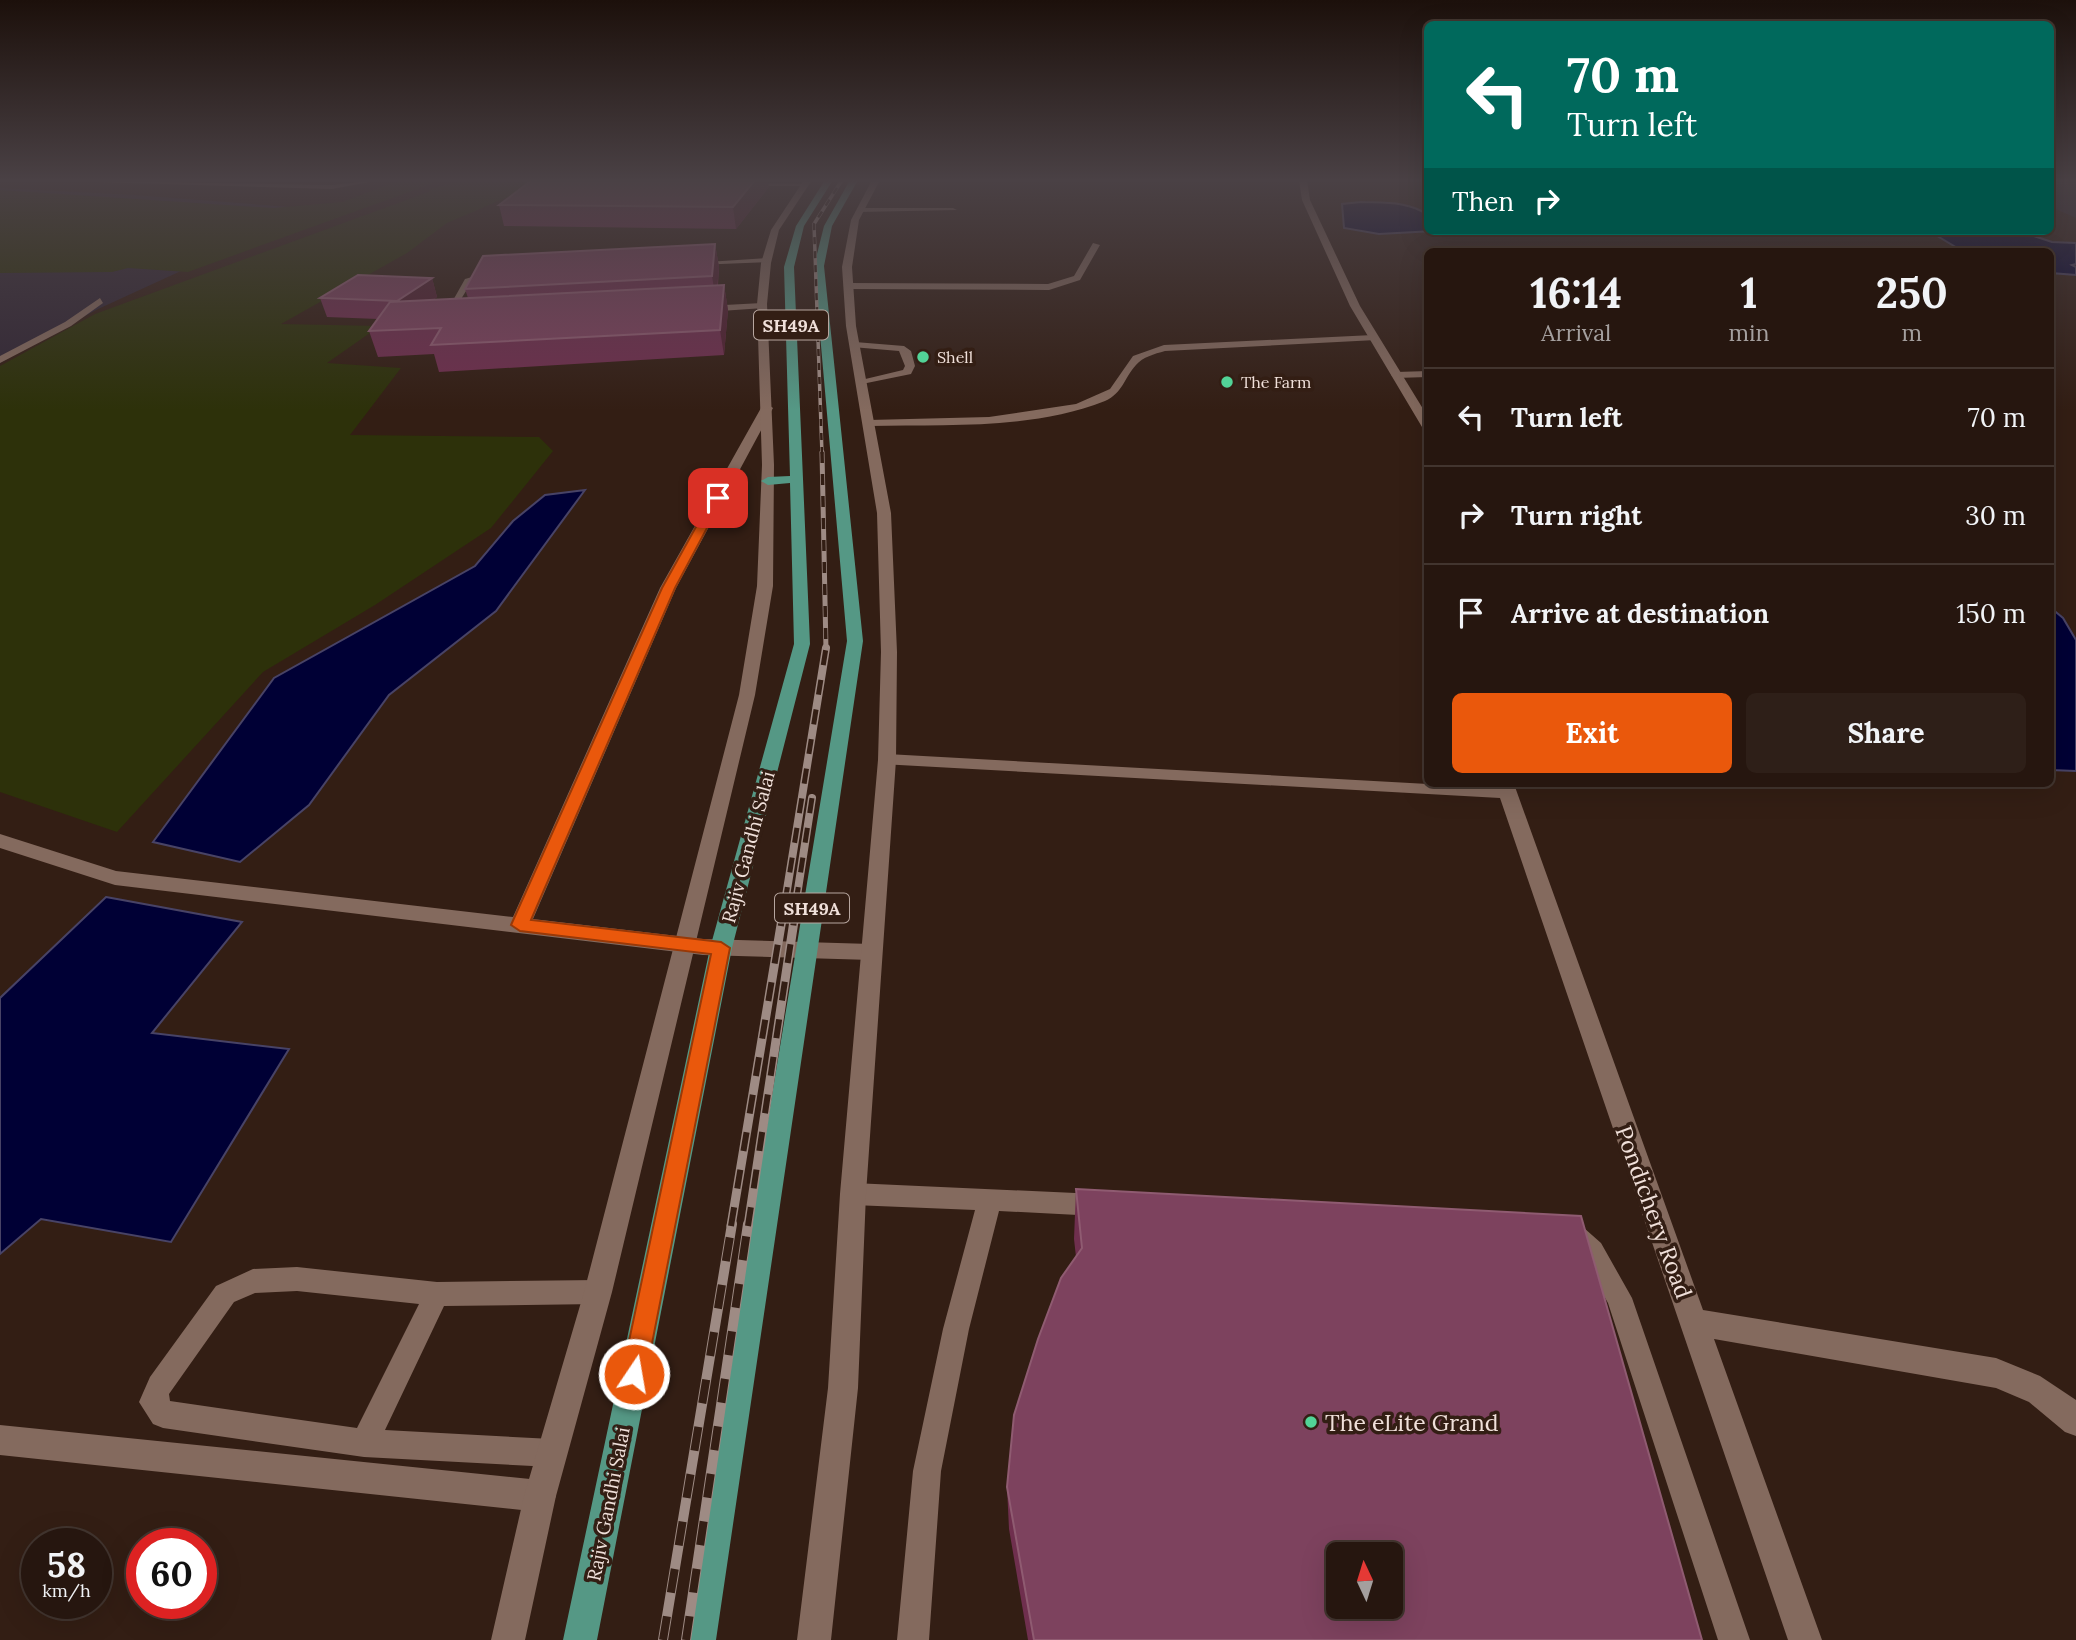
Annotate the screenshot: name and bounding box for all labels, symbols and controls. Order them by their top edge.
text: 70 m [1567,43,1679,105]
icon: left [1452,49,1543,140]
text: Turn left [1567,104,1697,145]
icon: right [1528,182,1566,220]
text: Then [1452,185,1514,218]
text: 16:14 [1530,266,1622,320]
text: 1 [1740,266,1757,320]
text: 250 [1876,266,1948,320]
road number: SH49A [754,310,828,340]
text: Arrival [1541,318,1611,347]
text: min [1728,318,1769,347]
text: m [1901,318,1922,347]
place label: Shell [937,347,973,367]
marker: Shell [915,349,931,365]
place label: The Farm [1241,372,1311,392]
marker: The Farm [1219,374,1235,390]
icon: left [1452,398,1490,436]
text: Turn left [1511,401,1622,434]
text: 70 m [1968,401,2026,434]
pin [688,468,748,528]
icon: arrive [699,479,737,517]
icon: right [1452,496,1490,534]
text: Turn right [1511,499,1642,532]
text: 30 m [1965,499,2026,532]
icon: arrive [1452,594,1490,632]
text: Arrive at destination [1511,597,1769,630]
text: 150 m [1956,597,2026,630]
button: Exit [1452,693,1732,773]
button: Share [1746,693,2026,773]
street label: Rajiv Gandhi Salai [716,768,780,926]
road number: SH49A [775,894,849,923]
street label: Pondichery Road [1609,1122,1699,1303]
position arrow [597,1337,671,1411]
place label: The eLite Grand [1325,1408,1499,1437]
marker: The eLite Grand [1303,1414,1319,1430]
street label: Rajiv Gandhi Salai [581,1425,635,1583]
speed limit sign: 60 [126,1528,217,1619]
text: 58 [47,1542,86,1587]
north arrow [1326,1542,1404,1619]
map controls [1326,1542,1403,1619]
text: km/h [42,1579,91,1602]

